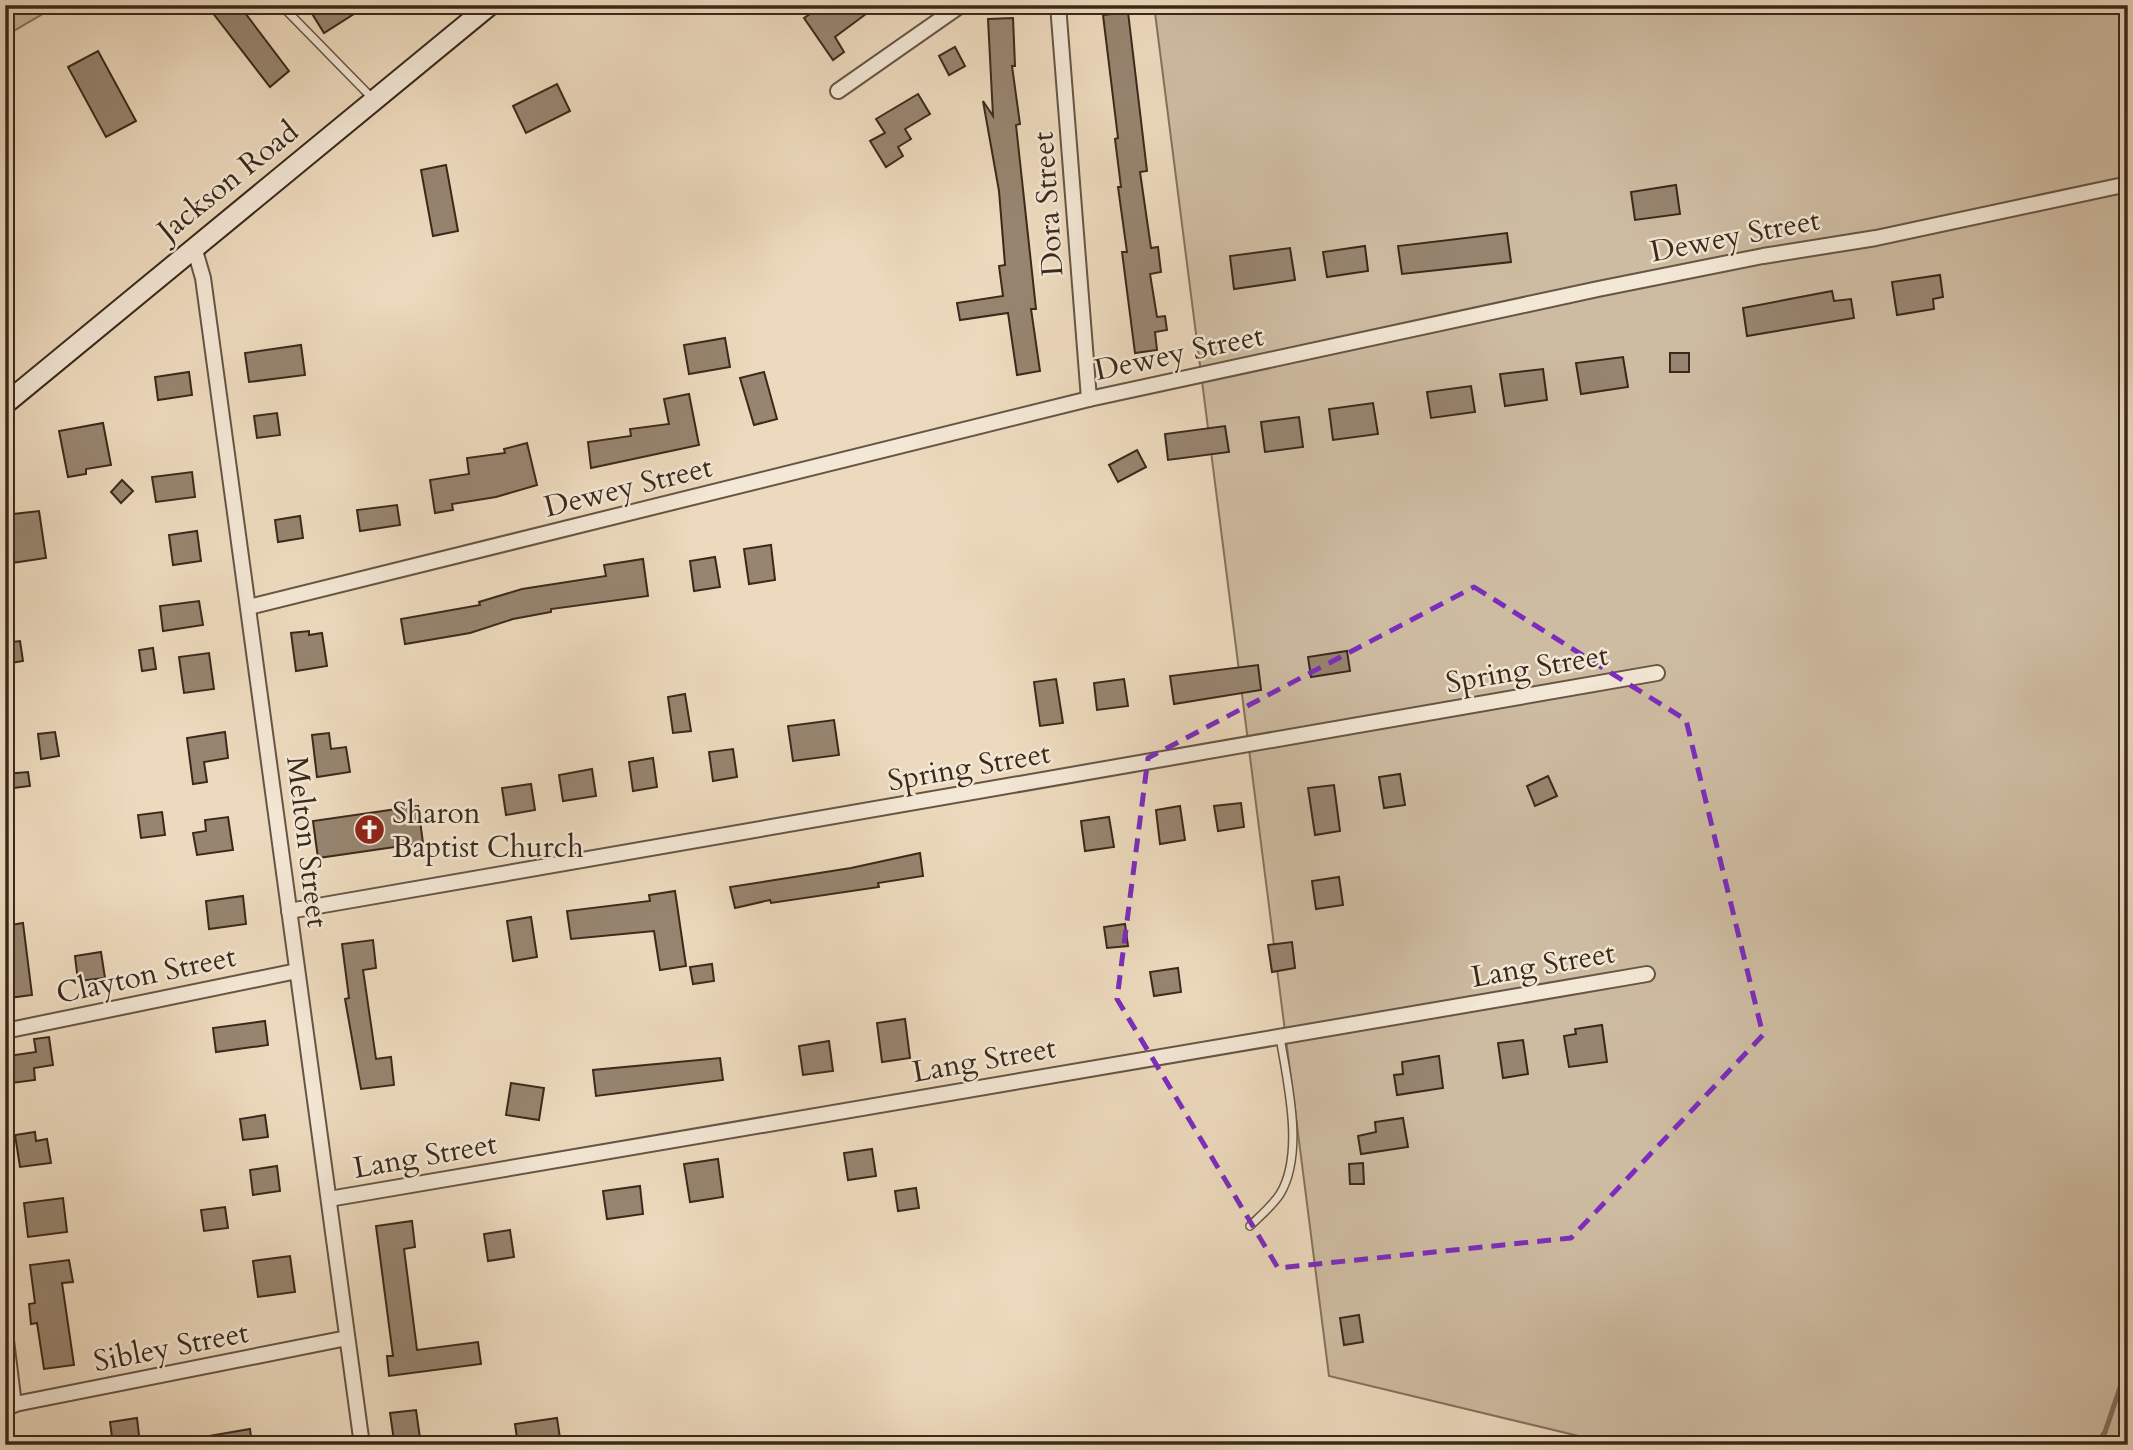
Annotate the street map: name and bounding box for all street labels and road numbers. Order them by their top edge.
street label: Jackson Road [146,112,307,253]
street label: Dora Street [1022,130,1073,278]
street label: Dewey Street [1647,199,1824,273]
street label: Dewey Street [1091,315,1268,391]
street label: Dewey Street [540,446,717,528]
street label: Spring Street [1442,634,1612,703]
street label: Spring Street [884,732,1054,801]
street label: Melton Street [276,754,338,931]
street label: Lang Street [1468,932,1619,998]
street label: Clayton Street [53,936,240,1014]
street label: Lang Street [909,1027,1060,1093]
street label: Lang Street [350,1123,501,1189]
street label: Sibley Street [90,1312,252,1382]

